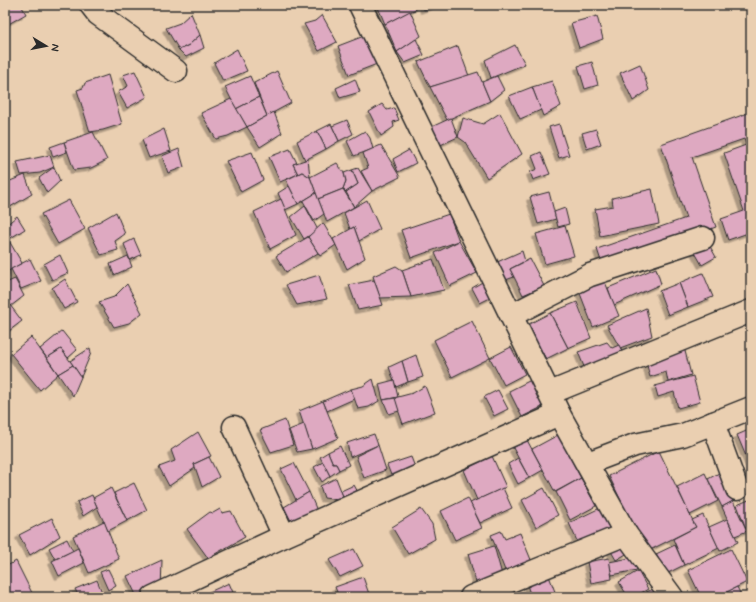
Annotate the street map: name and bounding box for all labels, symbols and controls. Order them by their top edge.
north arrow [26,26,66,66]
text: N [47,43,62,52]

